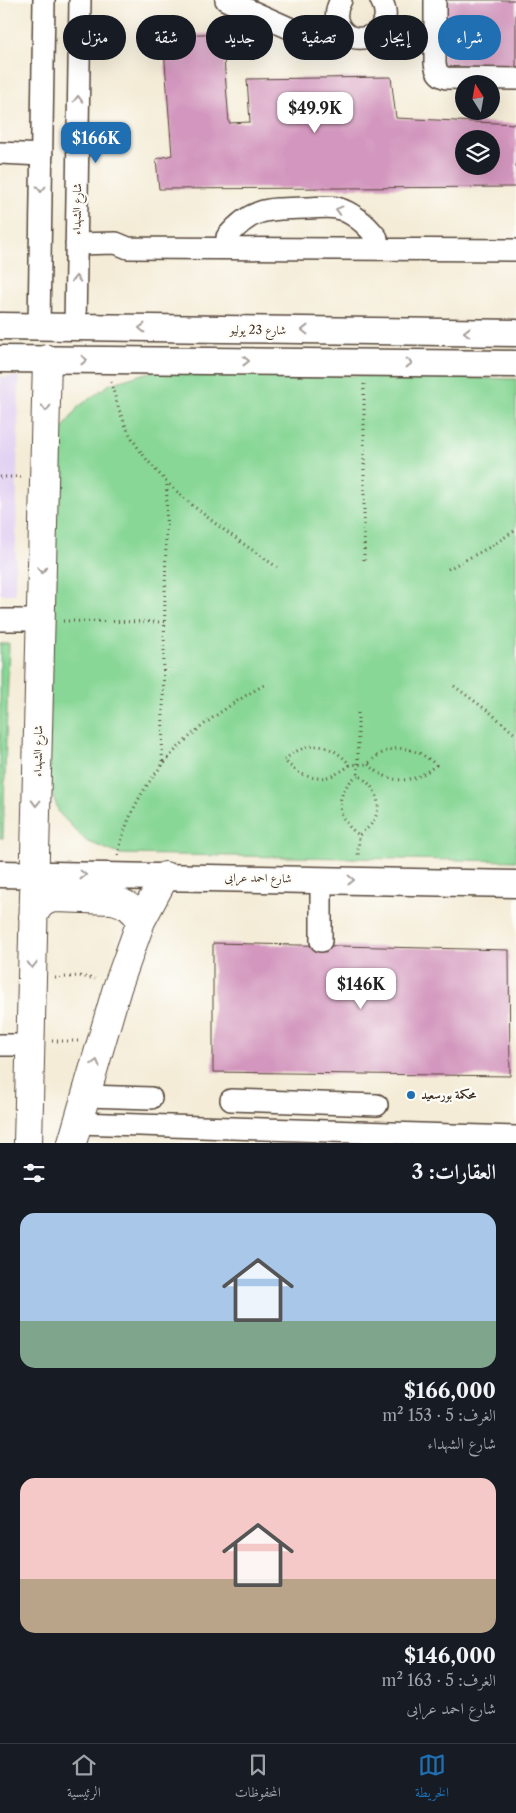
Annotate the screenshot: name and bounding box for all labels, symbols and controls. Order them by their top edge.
chip: منزل [63,15,126,60]
chip: شقة [136,15,196,60]
chip: جديد [206,15,273,60]
chip: تصفية [283,15,354,60]
chip: إيجار [364,15,428,60]
chip: شراء [438,15,501,60]
north arrow [455,75,500,120]
map controls [455,75,500,175]
pin: $49.9K [274,92,356,134]
one-way arrow [73,95,84,103]
text: $49.9K [288,98,342,118]
pin: $166K [61,121,131,164]
text: $166K [72,128,120,148]
button: layers [455,130,500,175]
street label: شارع الشهداء [69,183,88,235]
one-way arrow [36,185,46,193]
one-way arrow [334,205,343,216]
one-way arrow [71,275,81,282]
street label: شارع 23 يوليو [229,321,286,341]
one-way arrow [138,323,146,334]
one-way arrow [301,325,308,335]
one-way arrow [463,327,471,337]
one-way arrow [80,355,88,365]
one-way arrow [242,356,250,367]
one-way arrow [405,358,413,368]
one-way arrow [41,404,51,412]
one-way arrow [37,567,47,575]
street label: شارع الشهداء [30,725,49,777]
one-way arrow [31,799,42,807]
street label: شارع احمد عرابى [224,869,292,890]
one-way arrow [80,870,88,880]
one-way arrow [347,875,355,885]
one-way arrow [27,962,37,970]
pin: $146K [326,968,396,1010]
text: $146K [337,974,385,994]
one-way arrow [90,1059,100,1067]
place label: محكمة بورسعيد [421,1087,477,1103]
marker: محكمة بورسعيد [405,1089,417,1101]
icon: filters [20,1159,48,1187]
text: العقارات: 3 [412,1159,496,1184]
icon: home [213,1245,303,1335]
text: $166,000 [404,1378,496,1403]
text: الغرف: 5 · 153 m² [382,1405,496,1425]
text: شارع الشهداء [427,1433,496,1453]
icon: home [213,1510,303,1600]
text: $146,000 [404,1643,496,1668]
text: الغرف: 5 · 163 m² [382,1670,496,1690]
text: شارع احمد عرابى [407,1698,496,1718]
tab: الرئيسية [67,1751,101,1806]
tab: المحفوظات [235,1751,281,1806]
tab: الخريطة [415,1751,449,1806]

